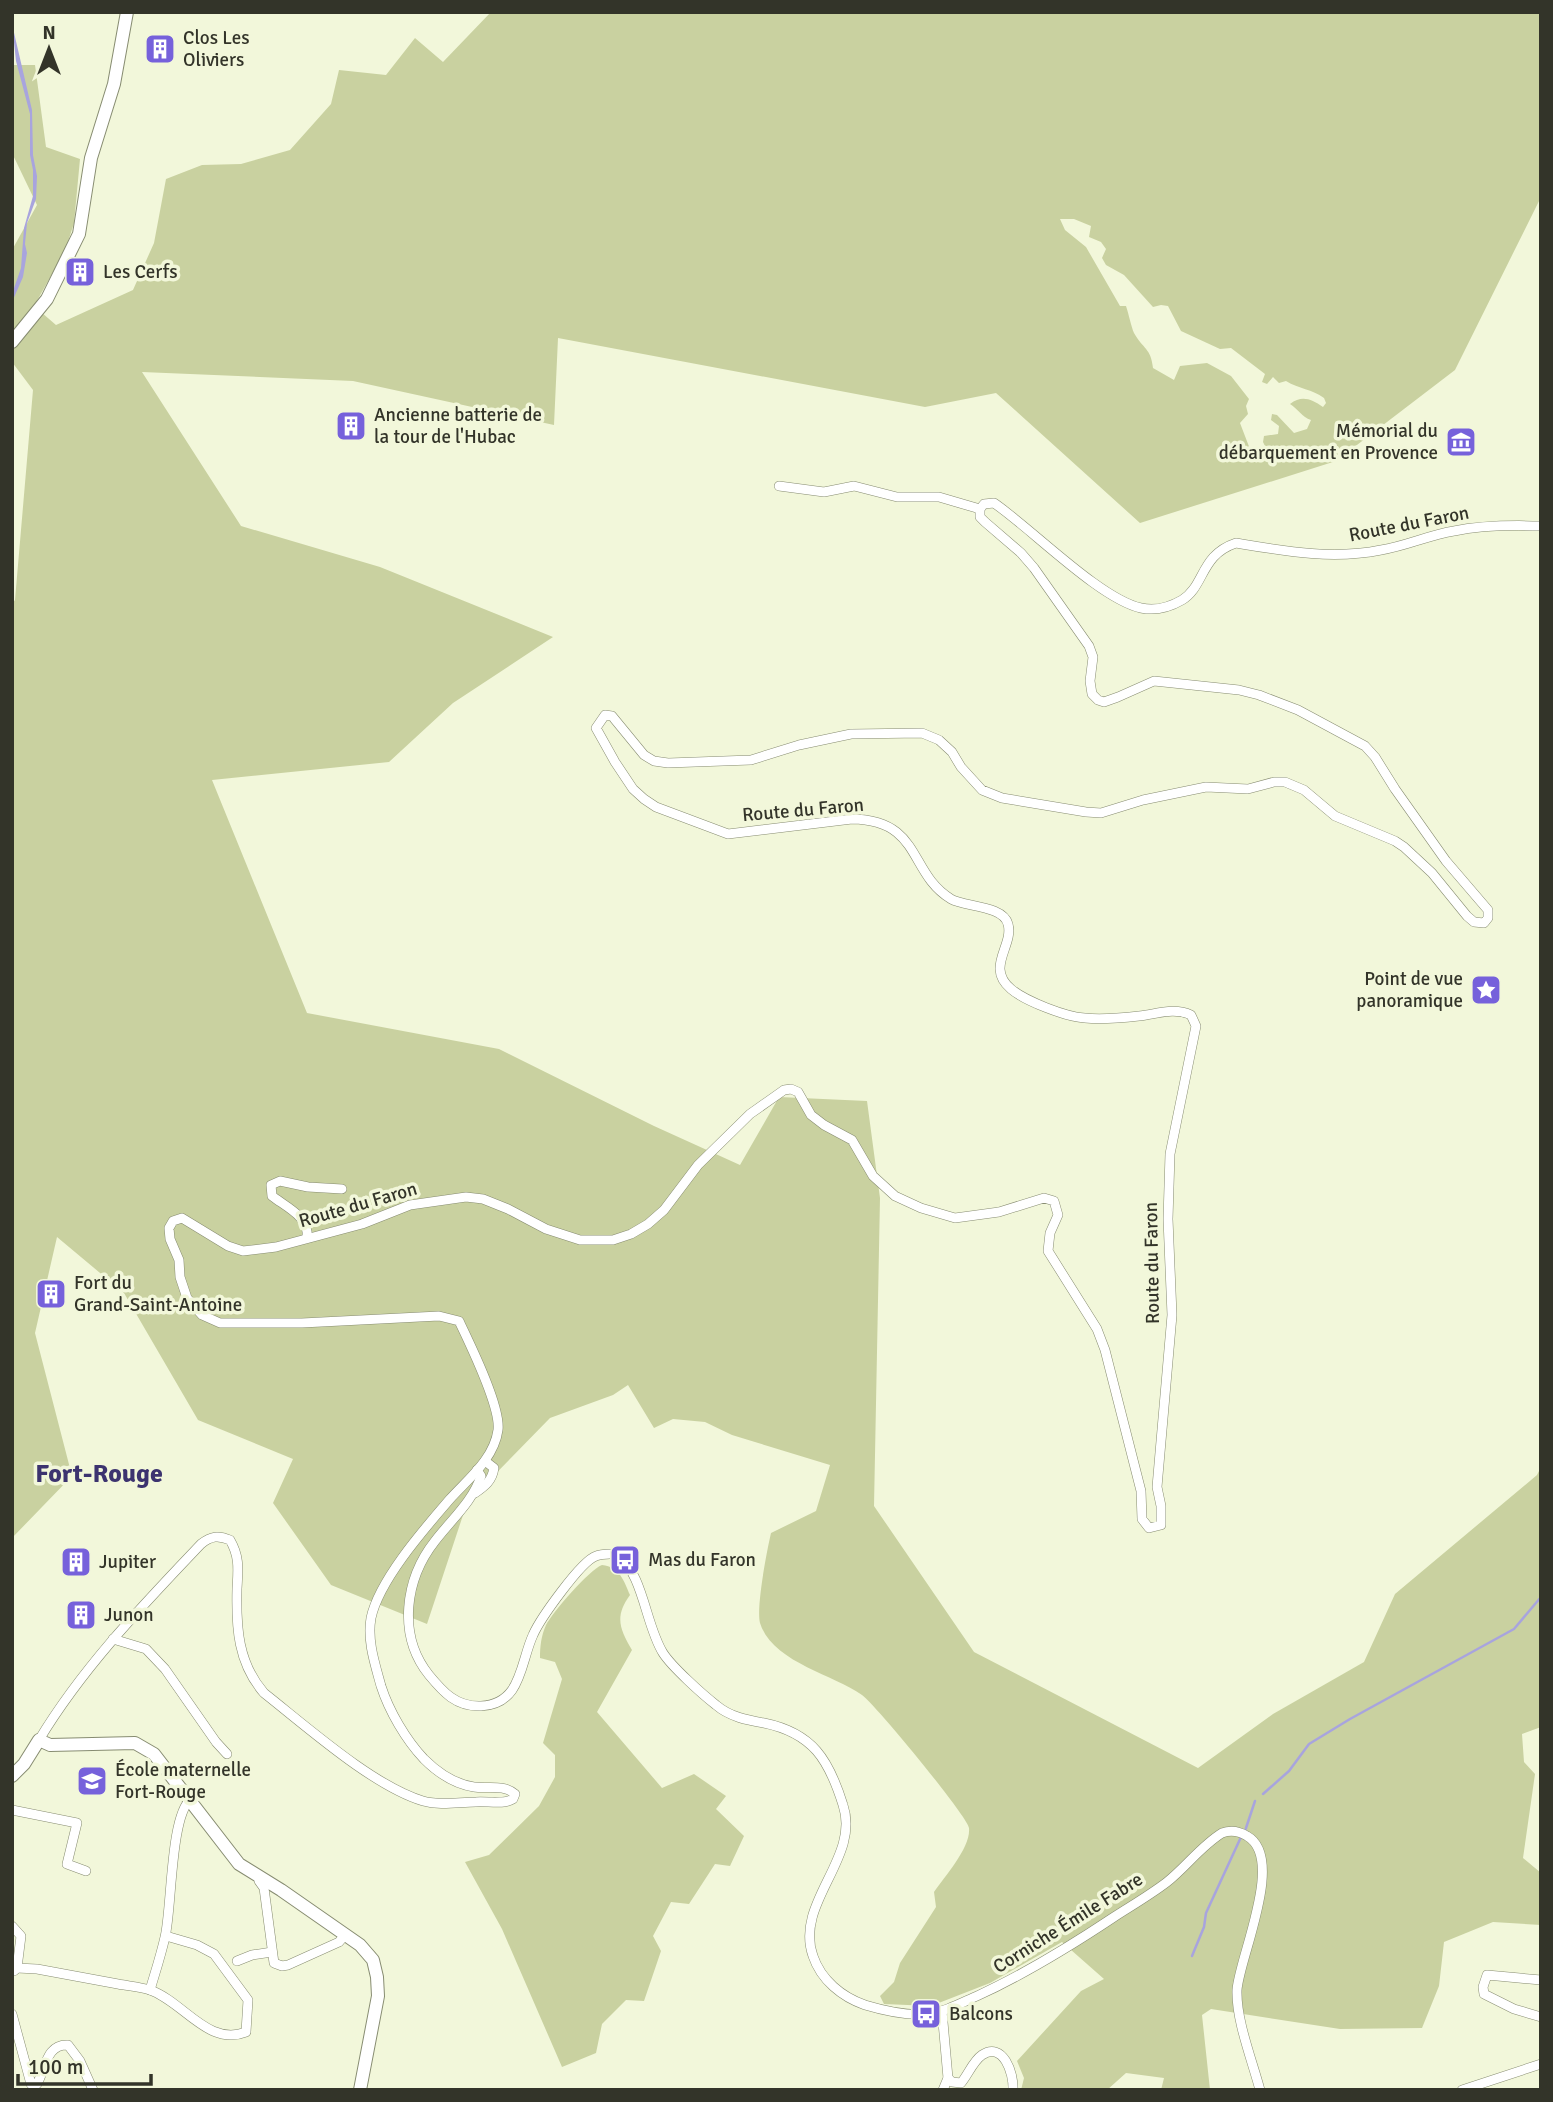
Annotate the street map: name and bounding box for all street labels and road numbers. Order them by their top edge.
street label: Route du Faron [1347,501,1471,547]
street label: Route du Faron [741,793,865,827]
street label: Route du Faron [296,1177,420,1233]
street label: Route du Faron [1139,1202,1165,1324]
street label: Corniche Émile Fabre [989,1867,1147,1979]

